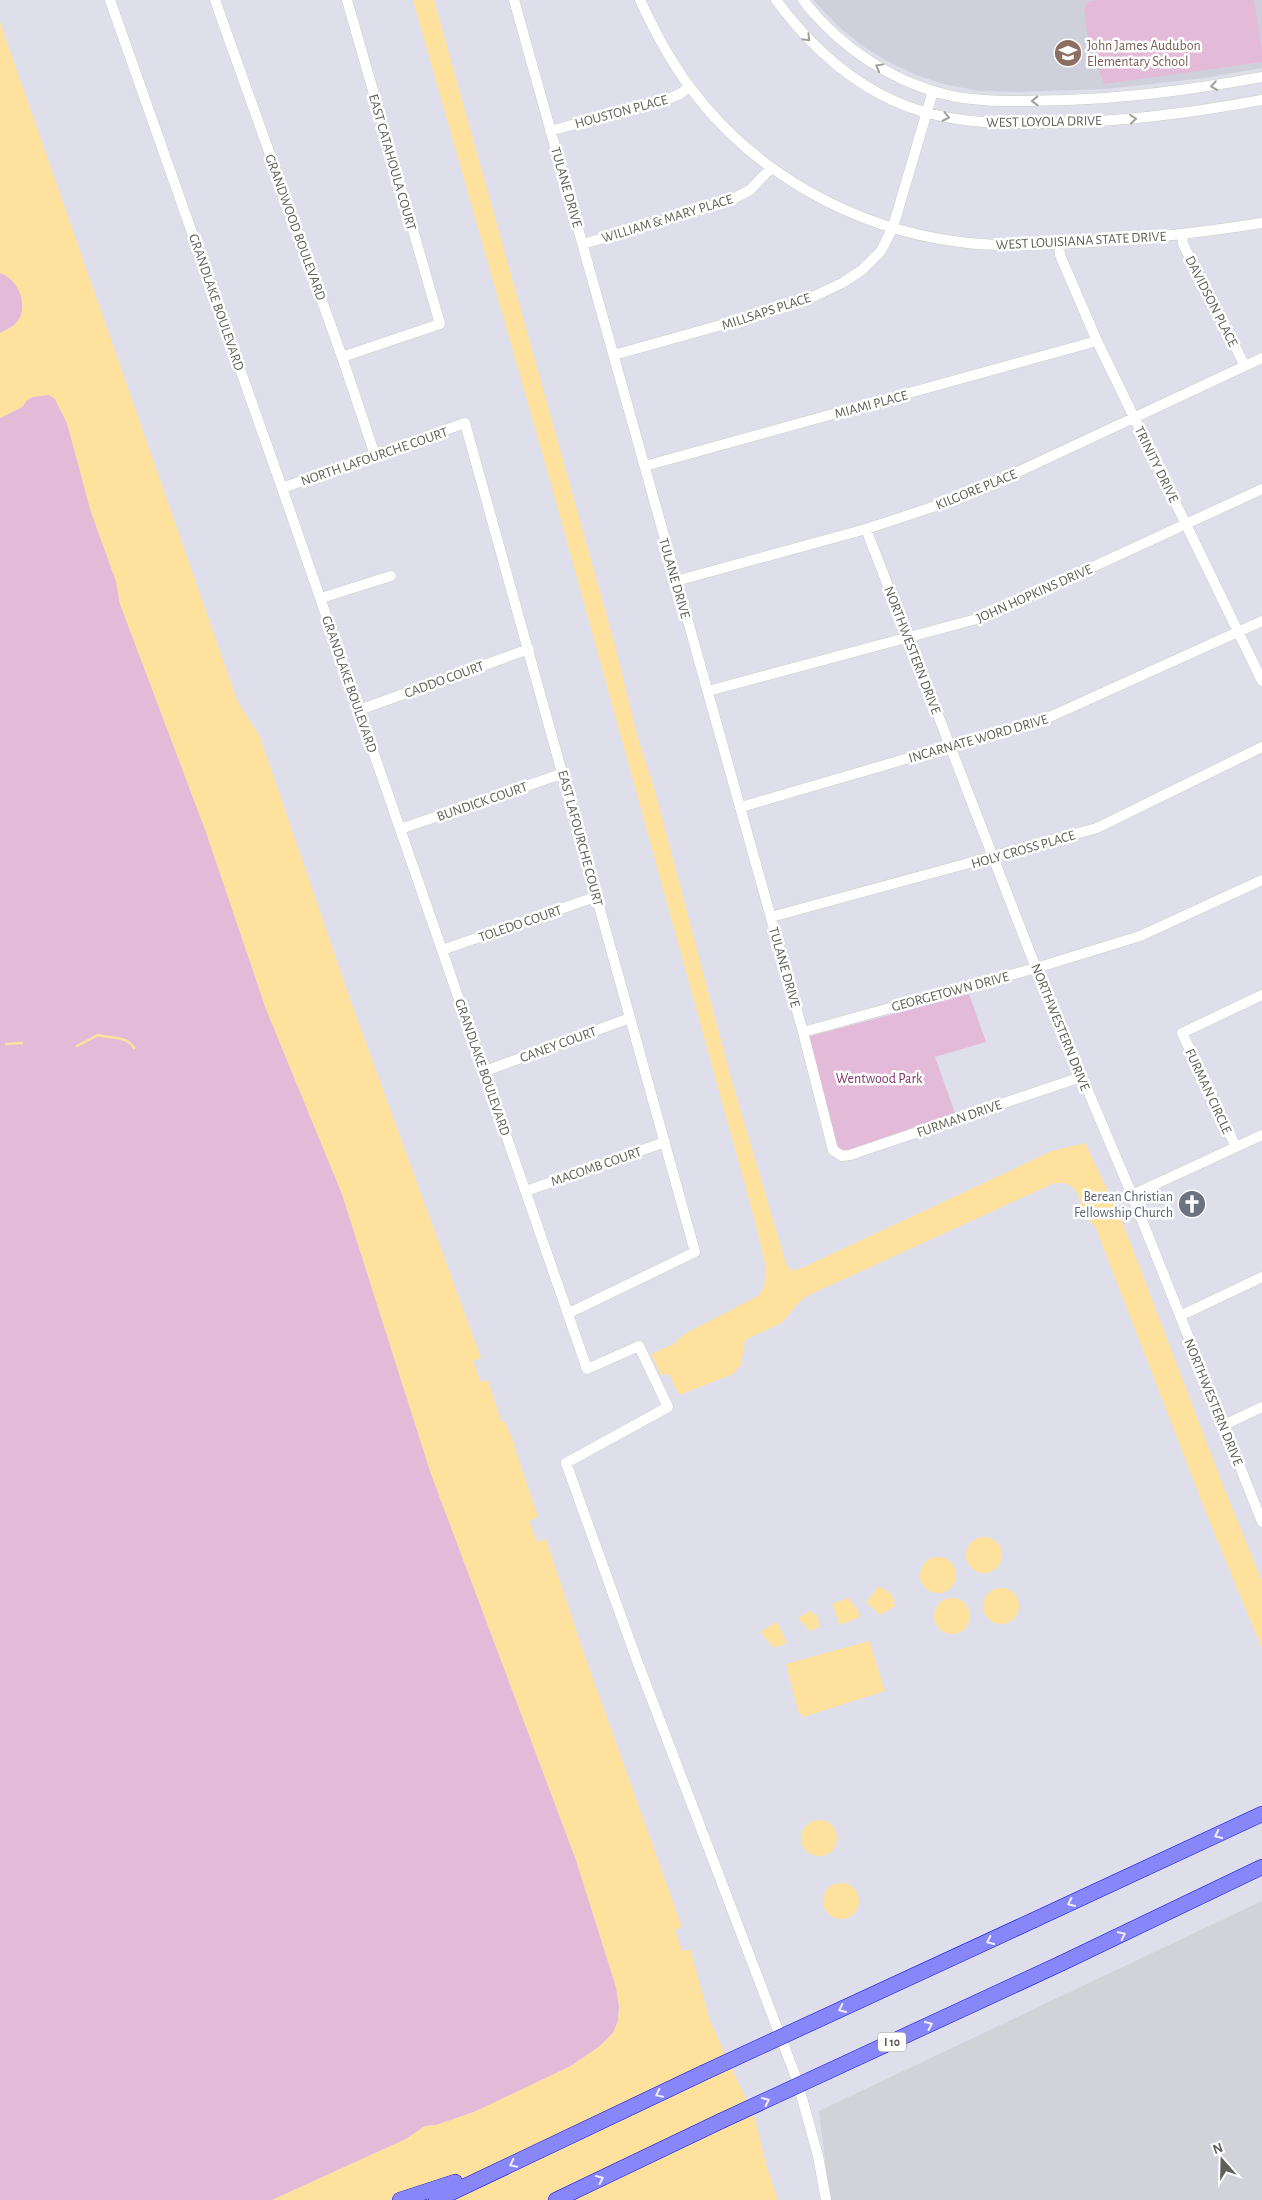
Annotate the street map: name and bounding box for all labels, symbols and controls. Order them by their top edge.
one-way arrow [801,32,810,41]
school or university icon: John James Audubon Elementary School [1053,38,1083,68]
place label: John James Audubon Elementary School [1087,39,1201,69]
one-way arrow [875,63,884,73]
one-way arrow [1210,80,1218,91]
street label: EAST CATAHOULA COURT [366,92,418,232]
street label: HOUSTON PLACE [573,93,669,131]
one-way arrow [1031,96,1038,106]
one-way arrow [941,111,950,122]
one-way arrow [1129,113,1137,124]
street label: WEST LOYOLA DRIVE [986,114,1102,130]
street label: TULANE DRIVE [548,145,584,229]
street label: GRANDWOOD BOULEVARD [262,152,328,302]
street label: WILLIAM & MARY PLACE [600,192,735,246]
street label: WEST LOUISIANA STATE DRIVE [995,230,1167,252]
street label: GRANDLAKE BOULEVARD [186,232,246,373]
street label: DAVIDSON PLACE [1182,254,1240,349]
street label: MILLSAPS PLACE [720,291,813,333]
street label: MIAMI PLACE [833,388,910,421]
street label: TRINITY DRIVE [1132,424,1181,505]
street label: NORTH LAFOURCHE COURT [299,425,450,489]
street label: KILGORE PLACE [934,467,1019,513]
street label: TULANE DRIVE [656,536,692,620]
street label: JOHN HOPKINS DRIVE [975,562,1094,626]
street label: NORTHWESTERN DRIVE [881,585,943,716]
street label: GRANDLAKE BOULEVARD [319,614,379,755]
street label: CADDO COURT [403,659,486,701]
street label: INCARNATE WORD DRIVE [907,712,1050,766]
street label: EAST LAFOURCHE COURT [555,769,605,908]
street label: BUNDICK COURT [435,780,529,824]
street label: HOLY CROSS PLACE [970,828,1077,871]
street label: TOLEDO COURT [477,903,564,945]
street label: TULANE DRIVE [766,925,802,1009]
street label: NORTHWESTERN DRIVE [1028,962,1092,1093]
street label: GEORGETOWN DRIVE [890,969,1011,1014]
street label: GRANDLAKE BOULEVARD [452,997,512,1138]
street label: CANEY COURT [518,1025,599,1065]
street label: FURMAN CIRCLE [1182,1047,1234,1136]
park label: Wentwood Park [836,1072,923,1086]
street label: FURMAN DRIVE [915,1098,1004,1140]
street label: MACOMB COURT [549,1145,644,1189]
church icon: Berean Christian Fellowship Church [1177,1189,1207,1219]
place label: Berean Christian Fellowship Church [1074,1190,1173,1220]
street label: NORTHWESTERN DRIVE [1181,1337,1245,1468]
one-way arrow [1214,1828,1223,1839]
one-way arrow [1067,1897,1076,1908]
one-way arrow [1117,1930,1126,1941]
one-way arrow [986,1934,995,1945]
one-way arrow [838,2002,847,2013]
one-way arrow [924,2021,933,2031]
road number: I 10 [878,2032,906,2052]
one-way arrow [655,2088,664,2098]
one-way arrow [761,2096,770,2107]
north arrow [1197,2135,1247,2185]
text: N [1211,2140,1225,2157]
one-way arrow [509,2158,518,2168]
one-way arrow [595,2175,604,2185]

